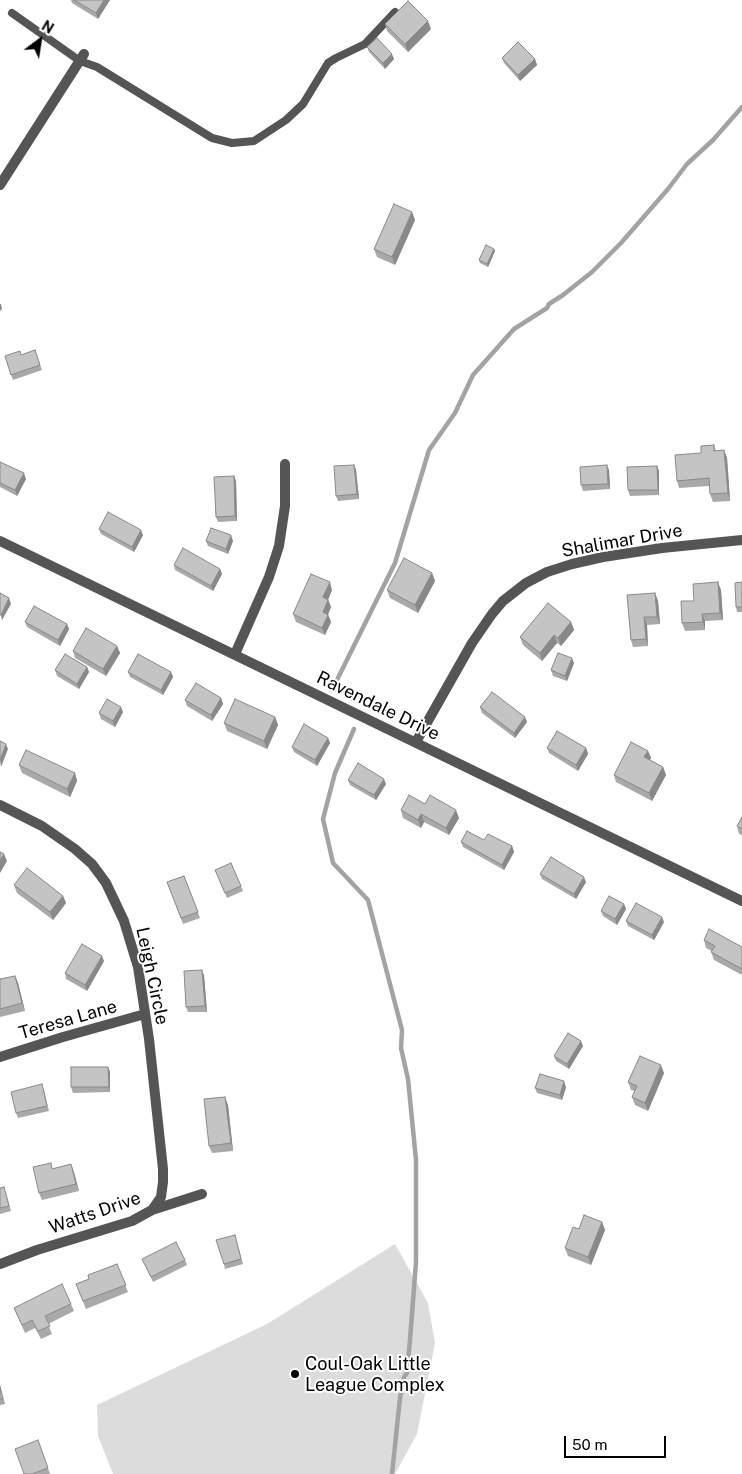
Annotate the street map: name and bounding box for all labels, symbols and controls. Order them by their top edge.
north arrow [15,15,65,65]
text: N [39,17,57,37]
street label: Shalimar Drive [560,520,684,562]
street label: Ravendale Drive [313,667,443,745]
street label: Leigh Circle [131,925,173,1027]
street label: Teresa Lane [17,996,119,1044]
street label: Watts Drive [46,1187,144,1239]
place label: Coul-Oak Little League Complex [305,1353,445,1396]
marker: Coul-Oak Little League Complex [289,1368,301,1380]
scale bar [567,1426,670,1458]
text: 50 m [572,1436,607,1453]

